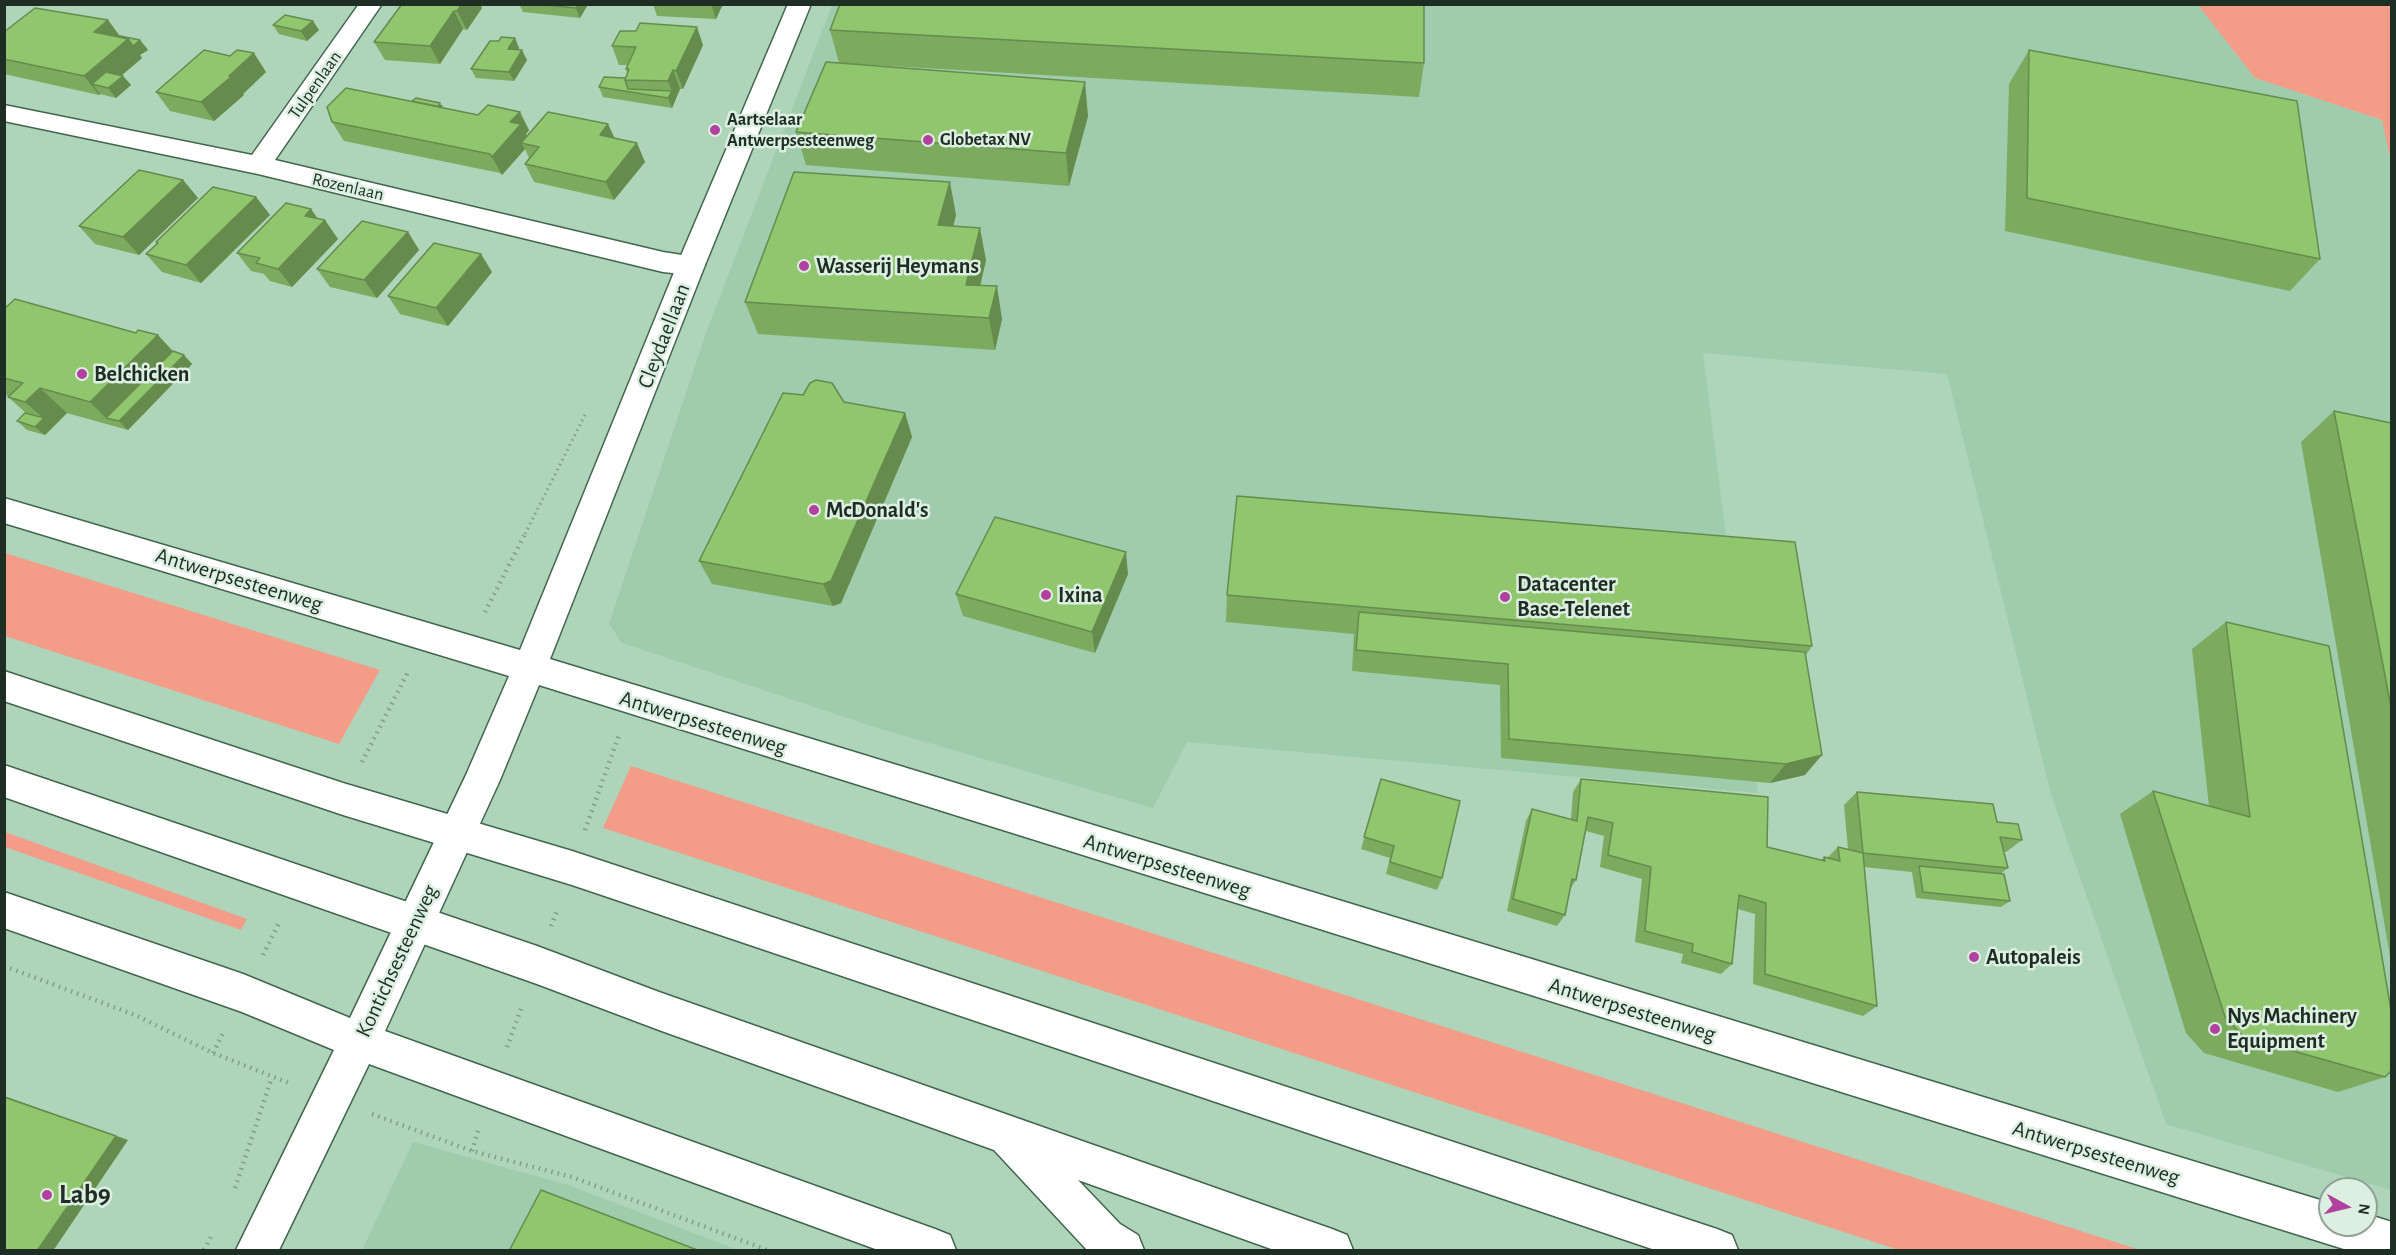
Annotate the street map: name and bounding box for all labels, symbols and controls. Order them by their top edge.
street label: Tulpenlaan [284,47,346,123]
place label: Aartselaar Antwerpsesteenweg [727,109,874,152]
marker: Aartselaar Antwerpsesteenweg [708,123,722,137]
place label: Globetax NV [940,129,1031,151]
marker: Globetax NV [921,133,935,147]
street label: Rozenlaan [310,168,386,206]
place label: Wasserij Heymans [816,253,979,279]
marker: Wasserij Heymans [797,259,811,273]
street label: Cleydaellaan [632,280,696,392]
place label: Belchicken [94,361,189,387]
marker: Belchicken [75,367,89,381]
place label: McDonald's [826,497,928,523]
marker: McDonald's [807,503,821,517]
street label: Antwerpsesteenweg [152,542,326,618]
place label: Datacenter Base-Telenet [1517,571,1630,622]
place label: Ixina [1058,582,1103,608]
marker: Ixina [1039,588,1053,602]
marker: Datacenter Base-Telenet [1498,590,1512,604]
street label: Antwerpsesteenweg [616,685,790,761]
street label: Antwerpsesteenweg [1080,828,1254,904]
street label: Kontichsesteenweg [350,881,444,1041]
place label: Autopaleis [1986,944,2081,970]
marker: Autopaleis [1967,950,1981,964]
street label: Antwerpsesteenweg [1545,972,1719,1048]
place label: Nys Machinery Equipment [2227,1003,2357,1054]
marker: Nys Machinery Equipment [2208,1022,2222,1036]
street label: Antwerpsesteenweg [2009,1115,2183,1191]
north arrow [2318,1177,2378,1237]
place label: Lab9 [59,1179,111,1211]
marker: Lab9 [40,1188,54,1202]
text: N [2355,1203,2373,1216]

